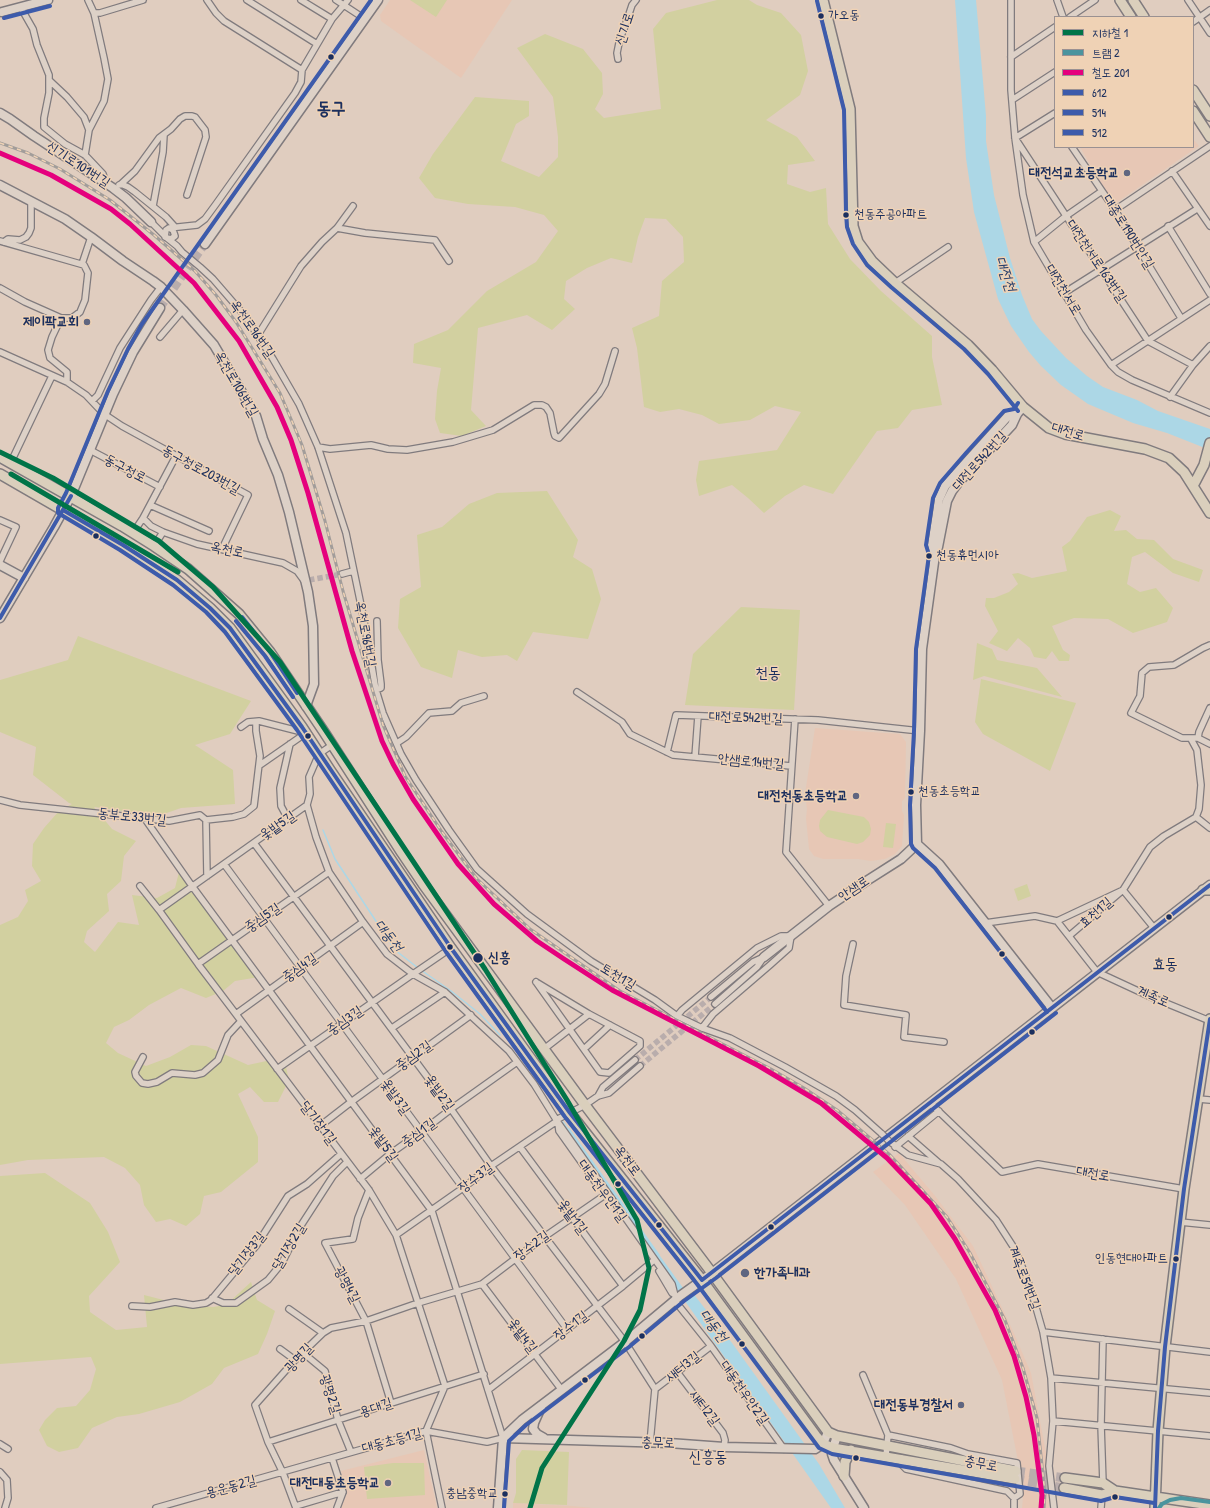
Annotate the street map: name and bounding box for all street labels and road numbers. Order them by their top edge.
street label: 신기로 [612,10,638,48]
street label: 신기로101번길 [43,138,113,192]
street label: 대종로190번안길 [1099,192,1157,272]
street label: 대전천서로163번길 [1062,217,1130,305]
street label: 대전천서로 [1041,262,1085,318]
street label: 옥천로96번길 [226,297,278,361]
street label: 옥천로106번길 [210,348,262,420]
street label: 대전로 [1049,419,1087,445]
street label: 대전로542번길 [949,428,1011,494]
street label: 동구청로203번길 [159,442,243,498]
street label: 동구청로 [101,451,149,487]
street label: 옥천로 [209,538,245,562]
street label: 옥천로96번길 [351,600,379,668]
street label: 대전로542번길 [709,708,783,728]
street label: 안샘로14번길 [717,751,785,773]
street label: 동부로33번길 [97,805,167,829]
street label: 옻밭5길 [257,808,299,844]
street label: 안샘로 [835,873,873,905]
street label: 효천1길 [1076,894,1116,932]
street label: 중심5길 [242,900,284,936]
street label: 중심4길 [279,950,321,986]
street label: 토천1길 [597,960,639,994]
street label: 계족로 [1134,983,1172,1011]
street label: 중심3길 [324,1003,366,1039]
street label: 중심2길 [393,1037,435,1075]
street label: 옻밭2길 [420,1072,458,1114]
street label: 옻밭3길 [376,1076,414,1118]
street label: 달기장1길 [296,1098,340,1148]
street label: 중심1길 [398,1115,440,1151]
street label: 옻밭5길 [365,1123,401,1165]
street label: 옥천로 [610,1142,644,1180]
street label: 대동천우안1길 [574,1157,630,1225]
street label: 장수3길 [455,1159,497,1197]
street label: 대전로 [1075,1163,1111,1185]
street label: 옻밭1길 [554,1196,590,1238]
street label: 달기장2길 [269,1221,309,1273]
street label: 장수2길 [511,1227,553,1265]
street label: 달기장3길 [225,1229,269,1279]
street label: 계족로51번길 [1004,1244,1044,1312]
street label: 광명4길 [330,1264,364,1306]
street label: 장수1길 [550,1308,592,1344]
street label: 옻밭4길 [504,1315,540,1357]
street label: 광명길 [281,1340,317,1376]
street label: 새터3길 [662,1348,704,1386]
street label: 대동천우안2길 [716,1358,772,1428]
street label: 광명2길 [316,1372,344,1416]
street label: 새터2길 [685,1387,723,1429]
street label: 용대길 [357,1395,395,1421]
street label: 대동초등1길 [360,1425,424,1457]
street label: 충무로 [641,1434,675,1452]
street label: 충무로 [963,1453,999,1475]
street label: 용운동2길 [204,1472,258,1502]

